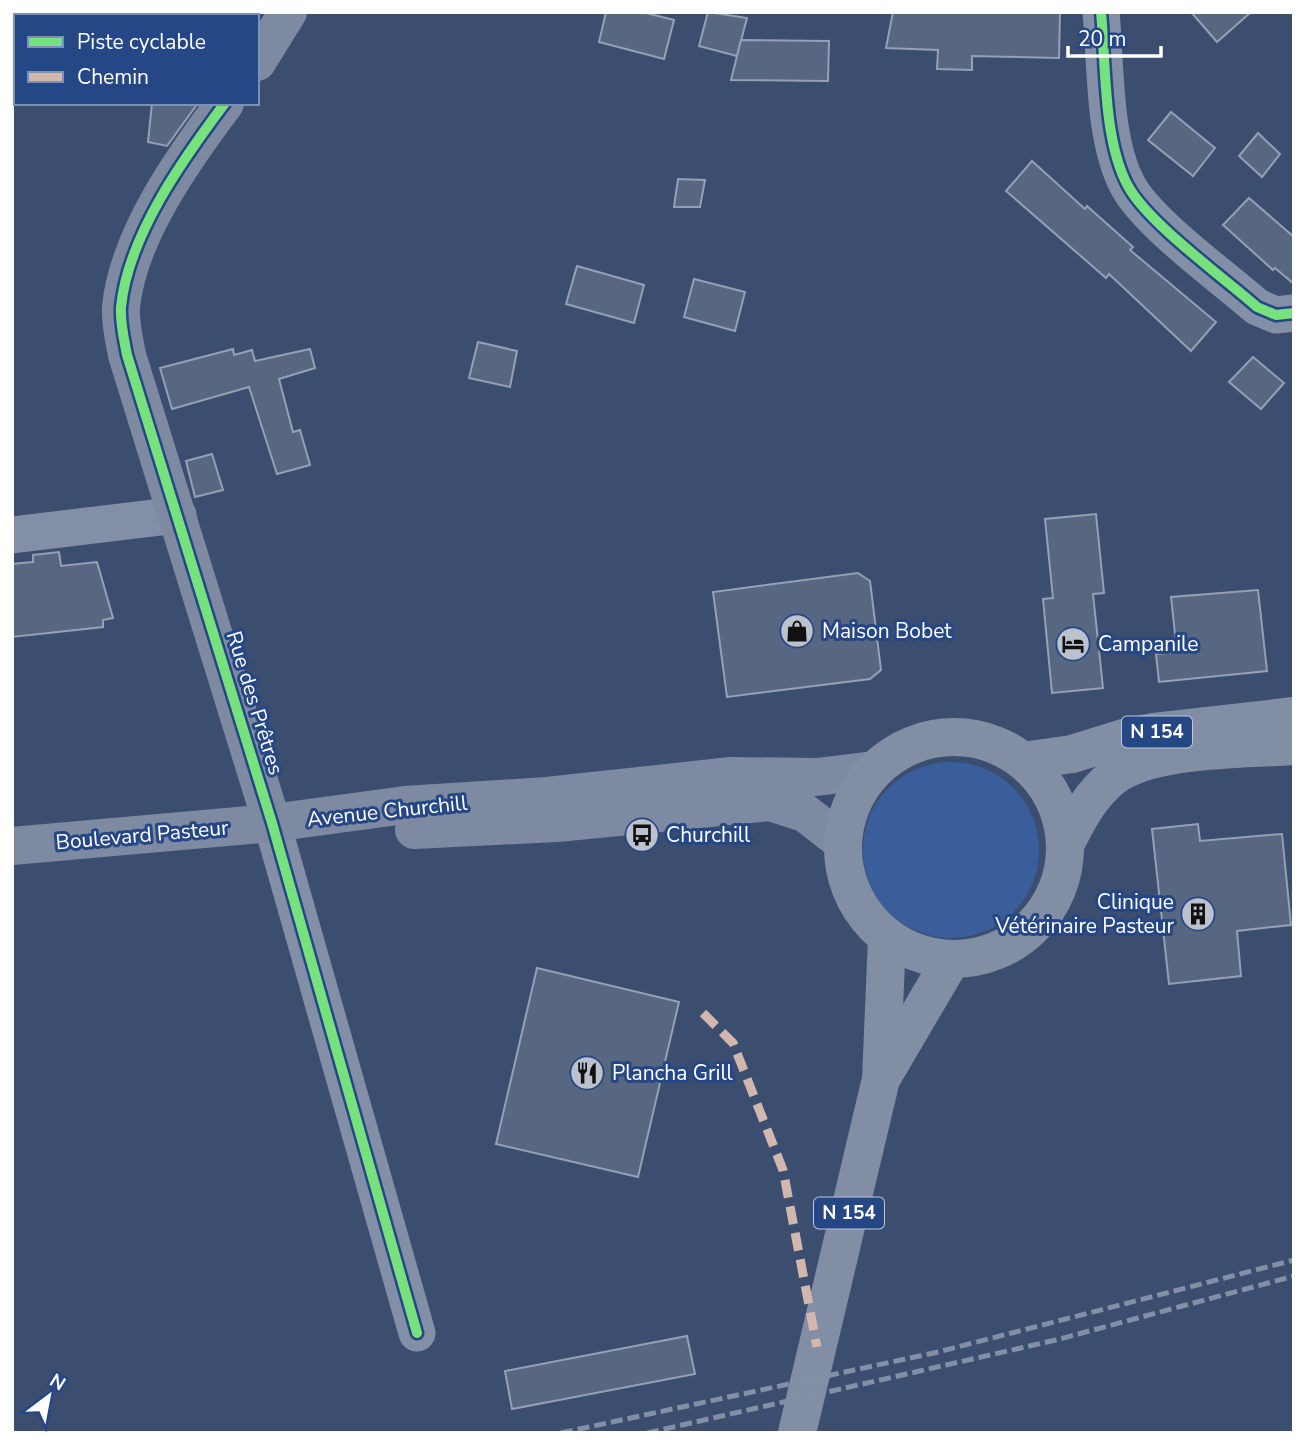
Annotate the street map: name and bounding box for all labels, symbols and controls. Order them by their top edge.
legend [14,14,259,105]
scale bar [1068,14,1161,58]
text: 20 m [1078,25,1127,53]
text: Piste cyclable [77,28,206,56]
text: Chemin [77,63,149,91]
shop icon: Maison Bobet [778,612,816,650]
place label: Maison Bobet [822,617,952,645]
hotel icon: Campanile [1054,625,1092,663]
street label: Rue des Prêtres [220,628,290,778]
place label: Campanile [1098,630,1198,658]
road number: N 154 [1122,716,1192,748]
street label: Avenue Churchill [305,789,469,833]
street label: Boulevard Pasteur [55,813,230,856]
bus stop icon: Churchill [623,816,661,854]
place label: Churchill [666,821,751,849]
place label: Clinique Vétérinaire Pasteur [994,888,1174,940]
building icon: Clinique Vétérinaire Pasteur [1179,895,1217,933]
restaurant icon: Plancha Grill [568,1054,606,1092]
place label: Plancha Grill [612,1059,734,1087]
road number: N 154 [814,1198,884,1228]
north arrow [14,1361,84,1431]
text: N [45,1368,70,1397]

